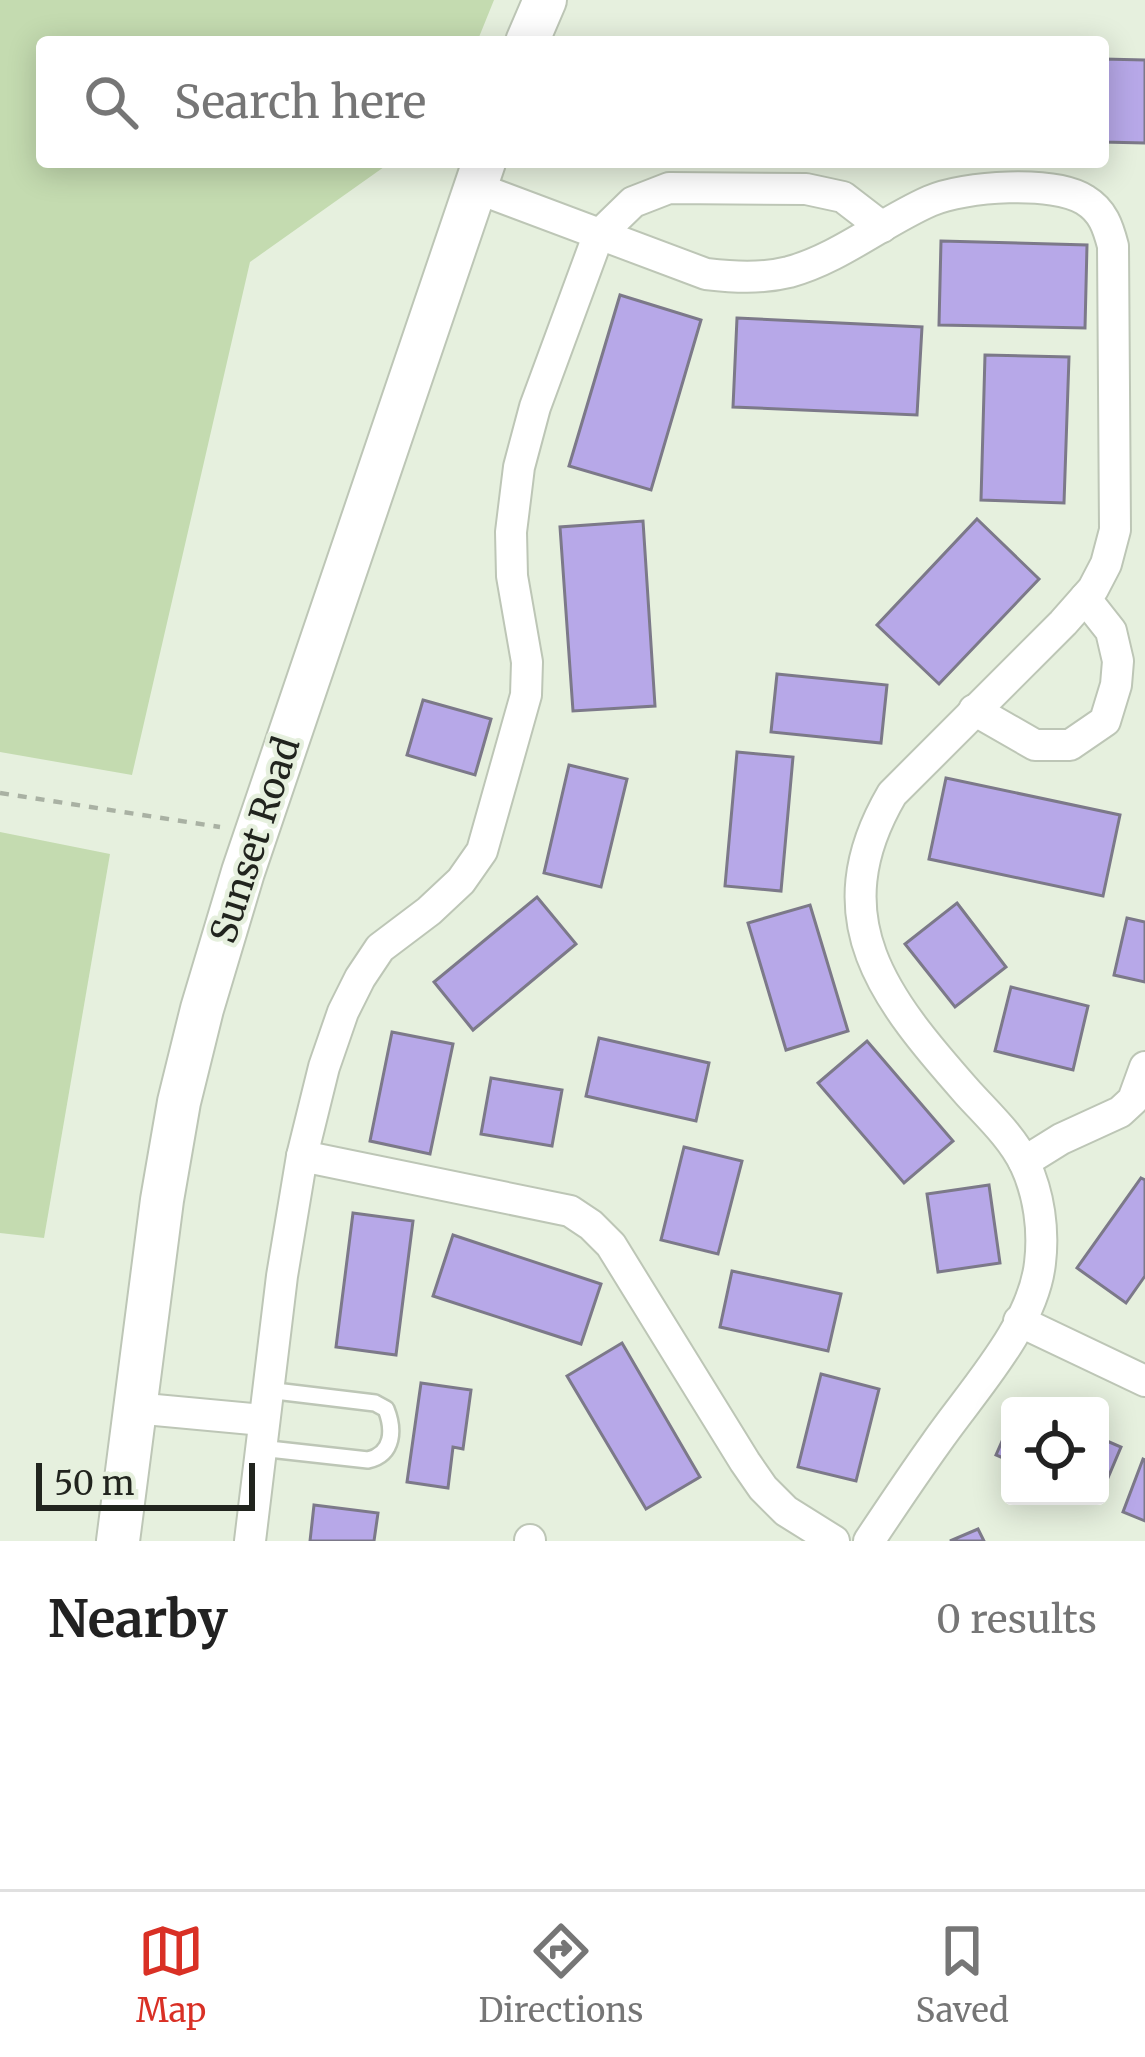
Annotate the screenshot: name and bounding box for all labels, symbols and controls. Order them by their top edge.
search box [36,36,1109,168]
icon: search [78,69,144,135]
text: Search here [174,74,426,130]
street label: Sunset Road [201,731,309,949]
map controls [1001,1397,1109,1505]
button: locate [1001,1397,1109,1505]
scale bar [36,1457,255,1510]
text: 50 m [54,1463,135,1504]
text: Nearby [48,1587,228,1651]
text: 0 results [936,1595,1097,1644]
tab: Map [136,1918,206,2031]
tab: Directions [478,1918,643,2031]
tab: Saved [915,1918,1009,2031]

